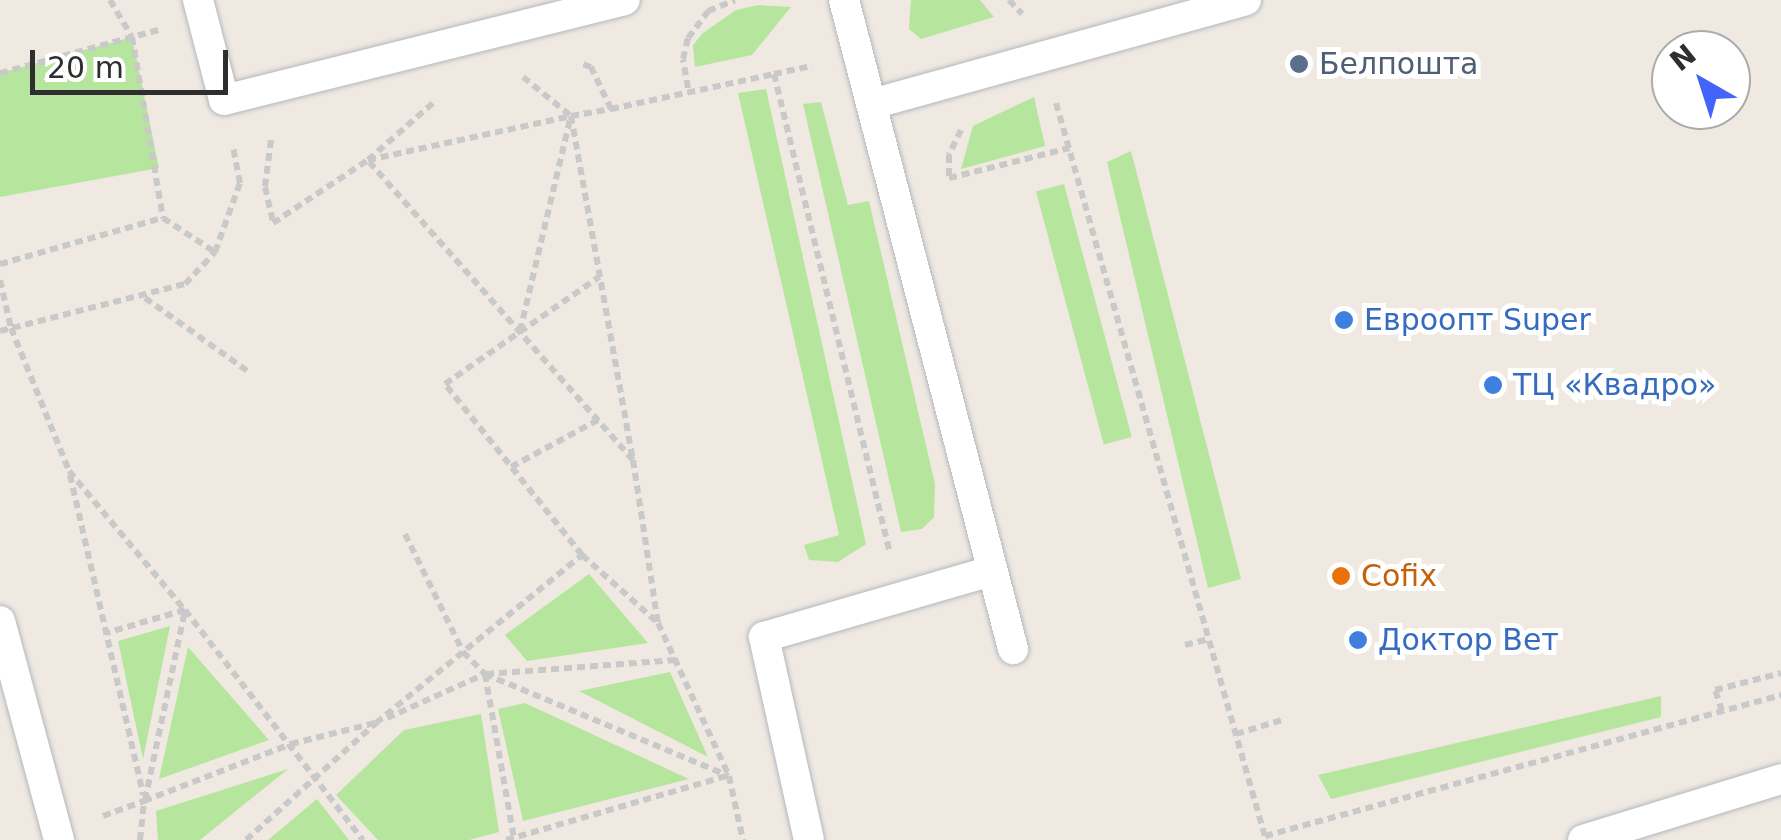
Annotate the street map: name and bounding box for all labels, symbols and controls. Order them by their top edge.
scale bar [35,30,232,92]
north arrow [1651,30,1751,130]
text: N [1664,38,1703,78]
place label: Белпошта [1319,46,1478,82]
text: 20 m [47,50,124,85]
marker: Белпошта [1288,53,1310,75]
place label: Евроопт Super [1364,302,1591,338]
marker: Евроопт Super [1333,309,1355,331]
place label: ТЦ «Квадро» [1513,367,1716,403]
marker: ТЦ «Квадро» [1482,374,1504,396]
place label: Cofix [1361,558,1437,594]
marker: Cofix [1330,565,1352,587]
place label: Доктор Вет [1378,622,1559,658]
marker: Доктор Вет [1347,629,1369,651]

